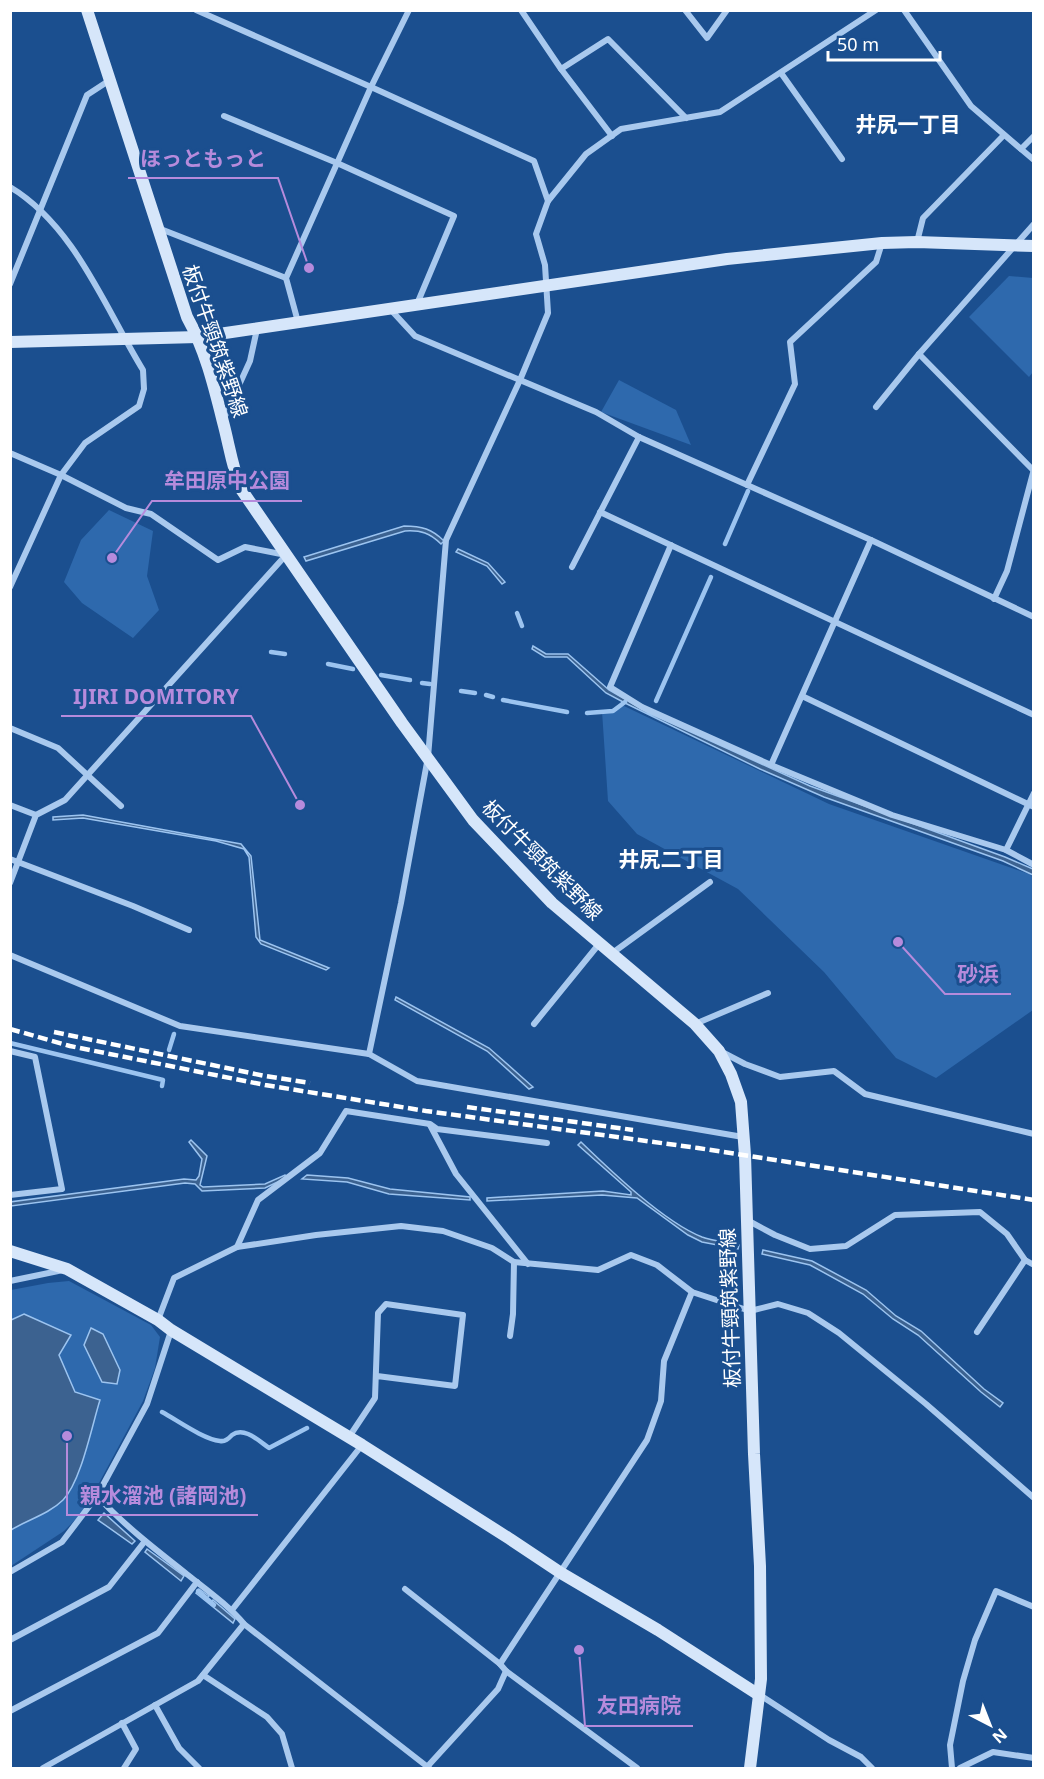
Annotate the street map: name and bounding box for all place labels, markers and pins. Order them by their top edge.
callout: ほっともっと [128,139,278,178]
callout: 牟田原中公園 [152,462,302,501]
callout: IJIRI DOMITORY [61,677,251,716]
callout: 砂浜 [945,955,1011,994]
callout: 親水溜池 (諸岡池) [67,1476,258,1515]
callout: 友田病院 [585,1687,693,1726]

